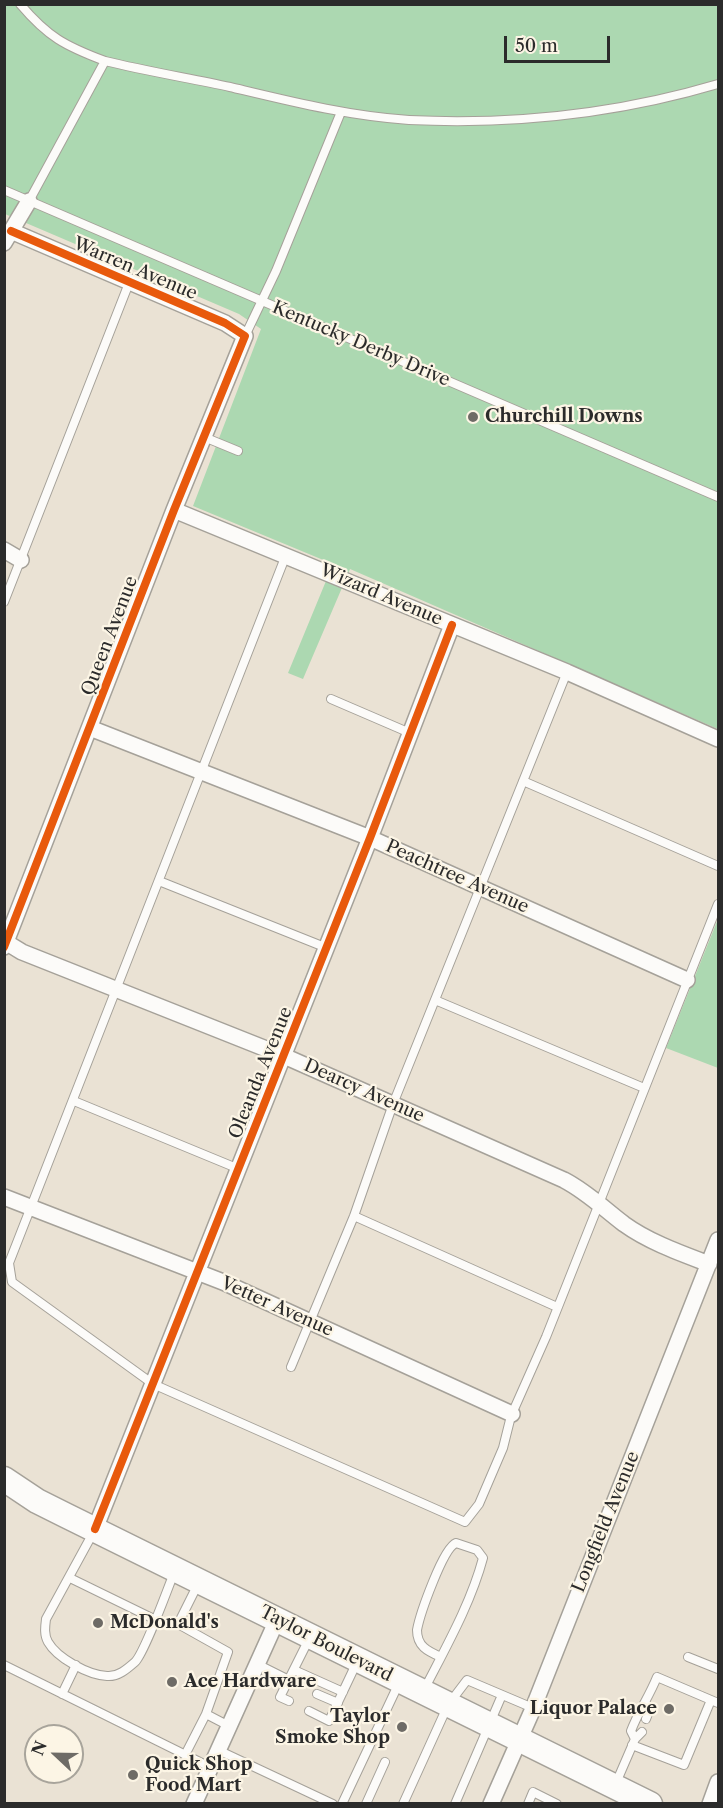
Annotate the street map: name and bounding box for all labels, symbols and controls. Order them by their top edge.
scale bar [507,24,614,62]
text: 50 m [515,35,558,57]
street label: Warren Avenue [70,233,200,305]
street label: Kentucky Derby Drive [269,297,453,391]
place label: Churchill Downs [485,406,643,428]
marker: Churchill Downs [466,410,480,424]
street label: Wizard Avenue [316,559,446,631]
street label: Queen Avenue [77,573,143,699]
street label: Peachtree Avenue [382,836,532,918]
street label: Oleanda Avenue [225,1004,297,1142]
street label: Dearcy Avenue [300,1055,428,1127]
street label: Vetter Avenue [218,1273,336,1341]
street label: Longfield Avenue [568,1448,644,1596]
street label: Taylor Boulevard [256,1601,396,1687]
place label: McDonald's [110,1612,219,1634]
marker: McDonald's [91,1616,105,1630]
place label: Ace Hardware [184,1671,316,1693]
marker: Ace Hardware [165,1675,179,1689]
place label: Liquor Palace [530,1698,657,1720]
marker: Liquor Palace [662,1702,676,1716]
place label: Taylor Smoke Shop [275,1706,390,1748]
marker: Taylor Smoke Shop [395,1720,409,1734]
north arrow [24,1724,84,1784]
text: N [27,1738,51,1758]
place label: Quick Shop Food Mart [145,1754,252,1796]
marker: Quick Shop Food Mart [126,1768,140,1782]

